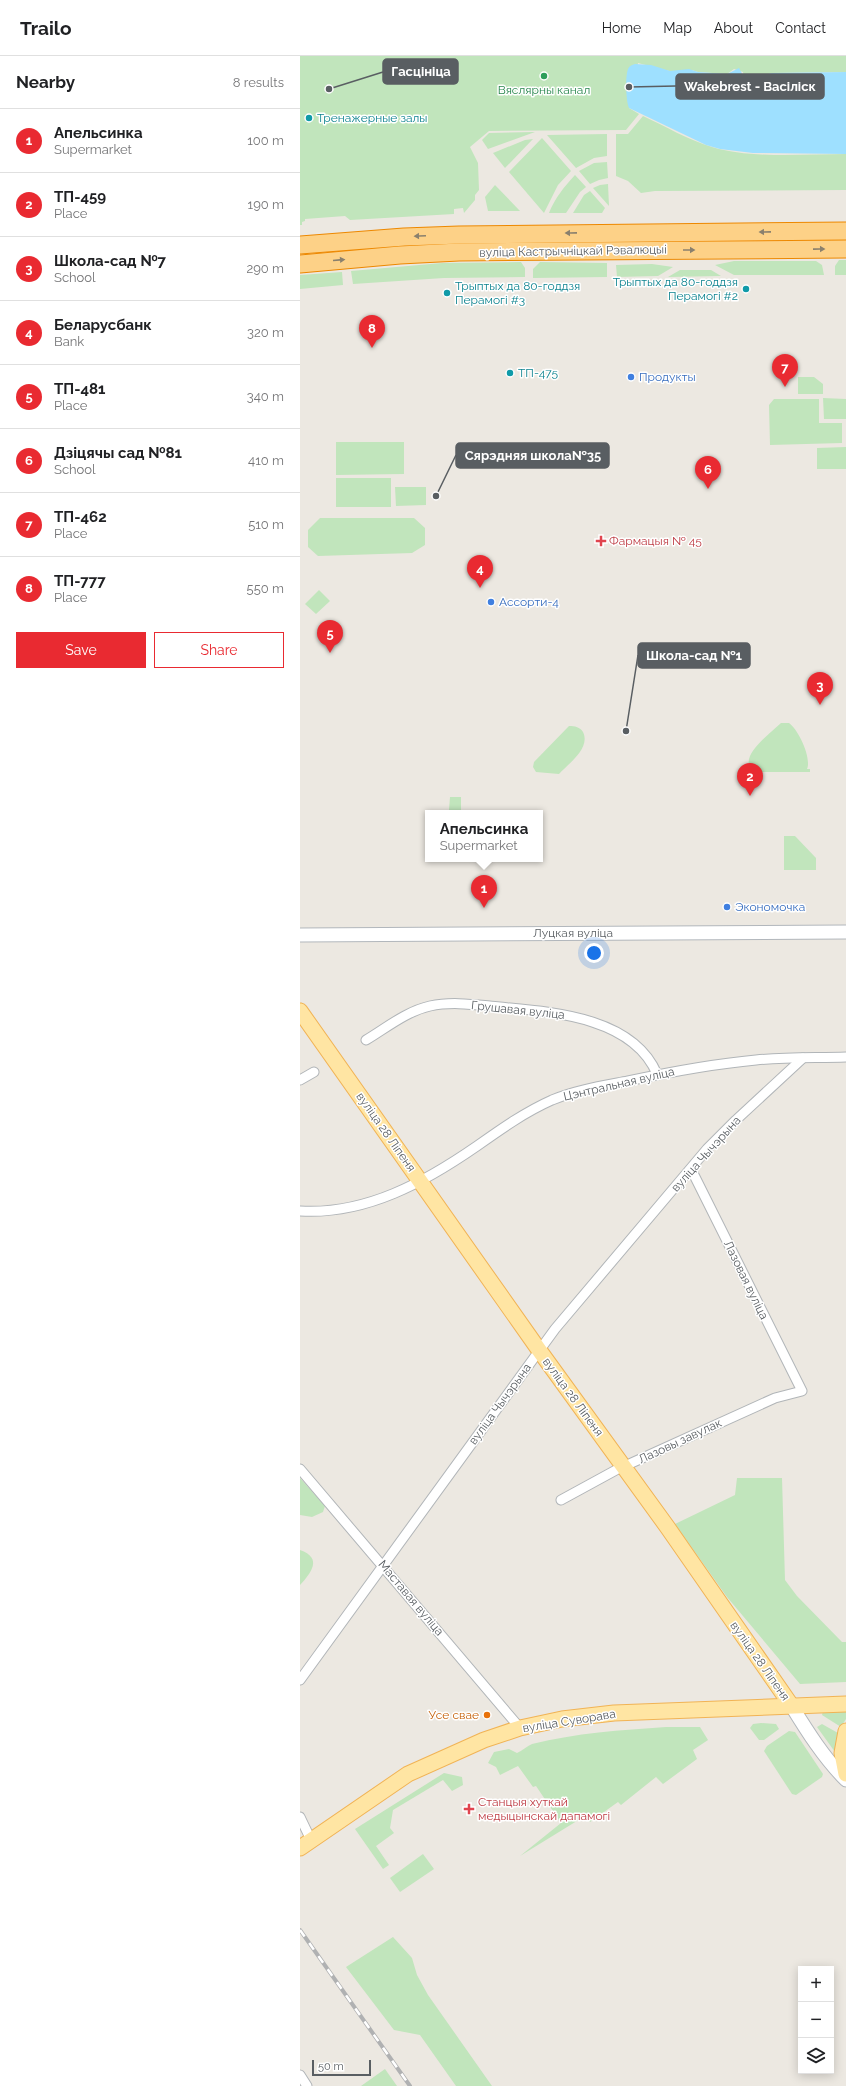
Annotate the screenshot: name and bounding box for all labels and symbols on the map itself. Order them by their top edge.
callout: Гасцініца [383,59,458,84]
text: Гасцініца [391,64,451,79]
marker: Вяслярны канал [539,71,549,81]
callout: Wakebrest - Васіліск [676,74,824,99]
text: Wakebrest - Васіліск [684,79,817,94]
place label: Вяслярны канал [498,83,590,97]
place label: Тренажерные залы [317,111,427,125]
marker: Тренажерные залы [304,113,314,123]
one-way arrow [758,229,771,235]
one-way arrow [565,230,577,237]
one-way arrow [414,233,426,240]
street label: вуліца Кастрычніцкай Рэвалюцыі [479,242,667,260]
one-way arrow [813,246,826,252]
one-way arrow [683,247,696,253]
one-way arrow [333,257,345,264]
place label: Трыптых да 80-годдзя Перамогі #2 [613,275,738,303]
place label: Трыптых да 80-годдзя Перамогі #3 [455,279,580,307]
marker: Трыптых да 80-годдзя Перамогі #2 [741,284,751,294]
marker: Трыптых да 80-годдзя Перамогі #3 [442,288,452,298]
pin: 8 [359,315,385,348]
pin: 7 [772,354,798,387]
place label: ТП-475 [518,366,559,380]
marker: ТП-475 [505,368,515,378]
place label: Продукты [639,370,696,384]
marker: Продукты [626,372,636,382]
callout: Сярэдняя школа№35 [456,443,609,468]
text: Сярэдняя школа№35 [465,448,601,463]
pin: 6 [695,456,721,489]
place label: Фармацыя № 45 [609,534,702,548]
marker: Фармацыя № 45 [596,536,606,546]
pin: 4 [467,555,493,588]
place label: Ассорти-4 [499,595,559,609]
marker: Ассорти-4 [486,597,496,607]
pin: 5 [317,620,343,653]
callout: Школа-сад №1 [638,643,750,668]
text: Школа-сад №1 [646,648,743,663]
pin: 3 [807,672,833,705]
pin: 2 [737,763,763,796]
pin: 1 [471,875,497,908]
place label: Экономочка [735,900,805,914]
marker: Экономочка [722,902,732,912]
street label: Луцкая вуліца [533,926,613,940]
your location [584,943,604,963]
street label: Грушавая вуліца [470,998,566,1022]
street label: Цэнтральная вуліца [562,1064,676,1104]
street label: вуліца 28 Ліпеня [353,1090,419,1174]
street label: вуліца Чычэрына [668,1113,744,1195]
street label: Лазовая вуліца [721,1238,771,1322]
street label: вуліца 28 Ліпеня [540,1355,606,1439]
street label: вуліца Чычэрына [466,1361,534,1447]
street label: Лазовы завулак [636,1416,724,1466]
street label: Маставая вуліца [375,1558,447,1638]
street label: вуліца 28 Ліпеня [727,1619,793,1703]
street label: вуліца Суворава [521,1707,617,1735]
place label: Усе свае [428,1708,479,1722]
marker: Усе свае [482,1710,492,1720]
place label: Станцыя хуткай медыцынскай дапамогі [478,1795,610,1823]
marker: Станцыя хуткай медыцынскай дапамогі [463,1803,475,1815]
scale bar [312,2058,371,2077]

